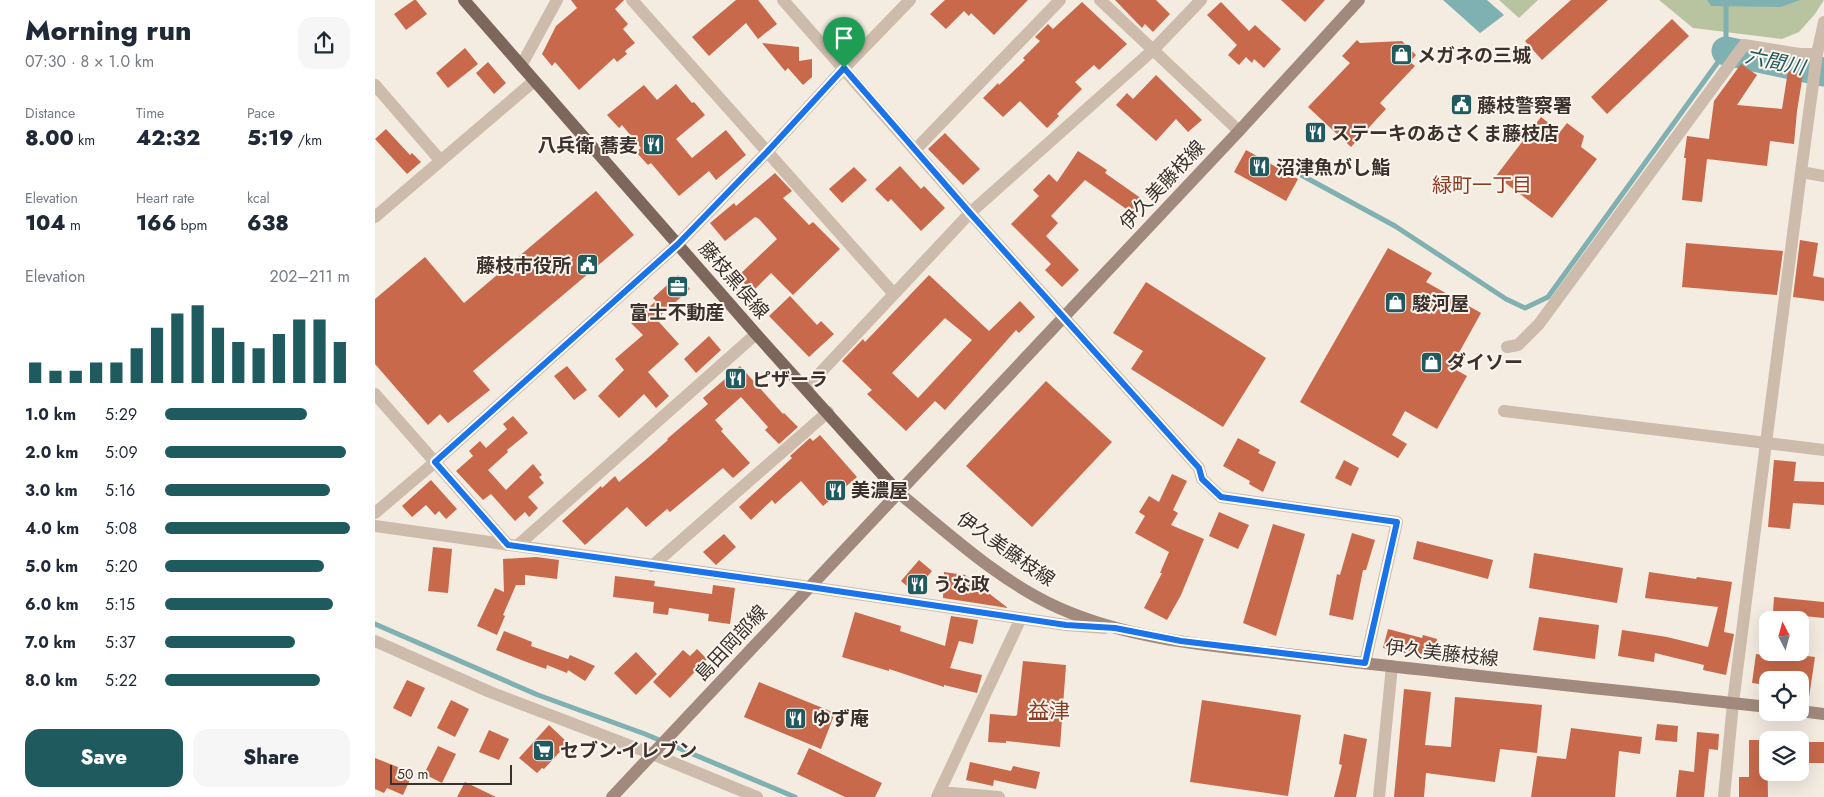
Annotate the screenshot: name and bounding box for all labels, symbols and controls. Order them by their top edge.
text: Morning run [25,10,191,51]
button: share [298,17,350,69]
pin [823,17,865,68]
icon: arrive [830,24,858,52]
place label: メガネの三城 [1417,42,1531,69]
water label: 六間川 [1743,42,1809,83]
shop icon: メガネの三城 [1389,43,1413,67]
text: 07:30 · 8 × 1.0 km [25,50,154,73]
place label: 藤枝警察署 [1477,92,1572,119]
public building icon: 藤枝警察署 [1449,93,1473,117]
text: Distance [25,103,75,123]
text: Time [136,103,164,123]
text: Pace [247,103,275,123]
place label: ステーキのあさくま藤枝店 [1331,120,1559,147]
restaurant icon: ステーキのあさくま藤枝店 [1303,121,1327,145]
text: 8.00 [25,123,74,153]
text: 42:32 [136,123,200,153]
text: 5:19 [247,123,294,153]
text: km [74,130,95,150]
text: /km [294,130,322,150]
place label: 八兵衛 蕎麦 [537,132,638,159]
restaurant icon: 八兵衛 蕎麦 [642,133,666,157]
street label: 伊久美藤枝線 [1113,134,1211,236]
place label: 沼津魚がし鮨 [1276,154,1390,181]
restaurant icon: 沼津魚がし鮨 [1248,155,1272,179]
district label: 緑町一丁目 [1432,171,1532,200]
text: Elevation [25,188,78,208]
text: Heart rate [136,188,194,208]
text: kcal [247,188,270,208]
text: 104 [25,208,66,238]
text: 166 [136,208,176,238]
text: 638 [247,208,289,238]
text: m [66,215,81,235]
text: bpm [176,215,207,235]
street label: 藤枝黒俣線 [693,235,775,325]
place label: 藤枝市役所 [476,252,571,279]
public building icon: 藤枝市役所 [575,253,599,277]
text: Elevation [25,265,85,288]
text: 202–211 m [270,265,350,288]
office icon: 富士不動産 [665,274,689,298]
place label: 駿河屋 [1412,290,1469,317]
shop icon: 駿河屋 [1384,291,1408,315]
place label: 富士不動産 [629,299,725,326]
place label: ダイソー [1447,349,1523,376]
shop icon: ダイソー [1419,350,1443,374]
place label: ピザーラ [752,366,828,393]
restaurant icon: ピザーラ [724,367,748,391]
text: 1.0 km [25,403,76,426]
text: 5:29 [105,403,137,426]
text: 2.0 km [25,441,78,464]
text: 5:09 [105,441,138,464]
place label: 美濃屋 [851,477,908,504]
restaurant icon: 美濃屋 [823,478,847,502]
text: 3.0 km [25,479,78,502]
text: 5:16 [105,479,135,502]
street label: 伊久美藤枝線 [952,505,1060,593]
text: 4.0 km [25,517,79,540]
text: 5:08 [105,517,137,540]
text: 5.0 km [25,555,78,578]
text: 5:20 [105,555,138,578]
place label: うな政 [933,571,990,598]
restaurant icon: うな政 [905,572,929,596]
text: 6.0 km [25,593,79,616]
text: 5:15 [105,593,135,616]
street label: 島田岡部線 [689,599,773,687]
north arrow [1759,611,1809,661]
map controls [1759,611,1809,781]
text: 7.0 km [25,631,76,654]
text: 5:37 [105,631,136,654]
street label: 伊久美藤枝線 [1384,634,1500,672]
text: 8.0 km [25,669,78,692]
text: 5:22 [105,669,137,692]
button: locate [1759,671,1809,721]
district label: 益津 [1028,696,1070,726]
place label: ゆず庵 [812,705,869,732]
restaurant icon: ゆず庵 [784,706,808,730]
button: Save [25,729,183,787]
button: Share [193,729,350,787]
button: layers [1759,731,1809,781]
place label: セブン-イレブン [560,737,697,764]
supermarket icon: セブン-イレブン [532,738,556,762]
scale bar [390,762,513,785]
text: 50 m [397,764,428,784]

